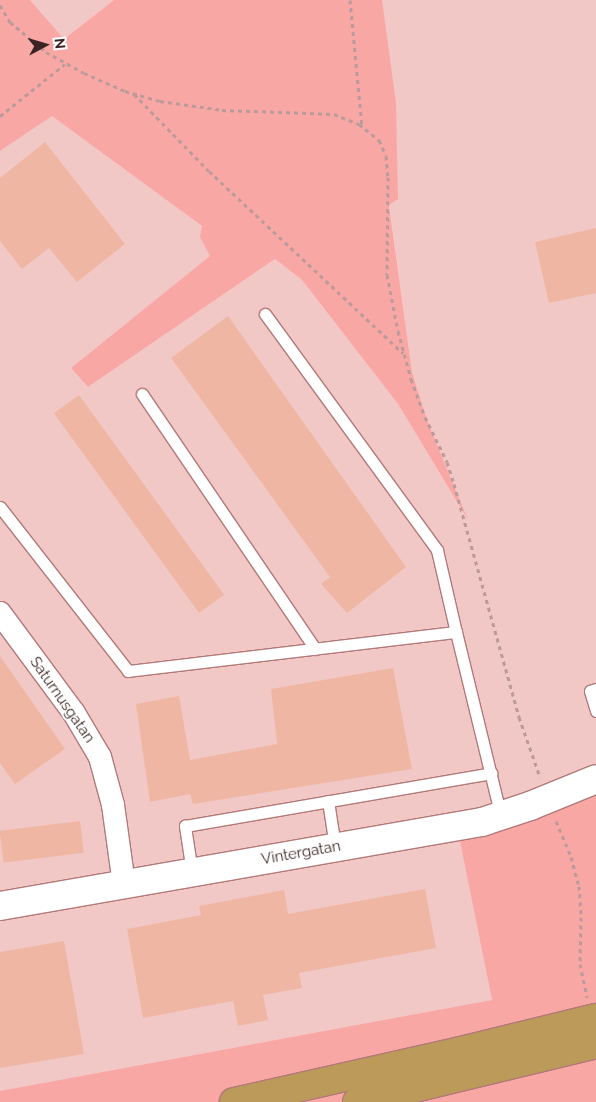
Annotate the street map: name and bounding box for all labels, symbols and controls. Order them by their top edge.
north arrow [20,20,70,70]
text: N [51,37,68,50]
street label: Saturnusgatan [26,654,98,746]
street label: Vintergatan [260,837,342,869]

